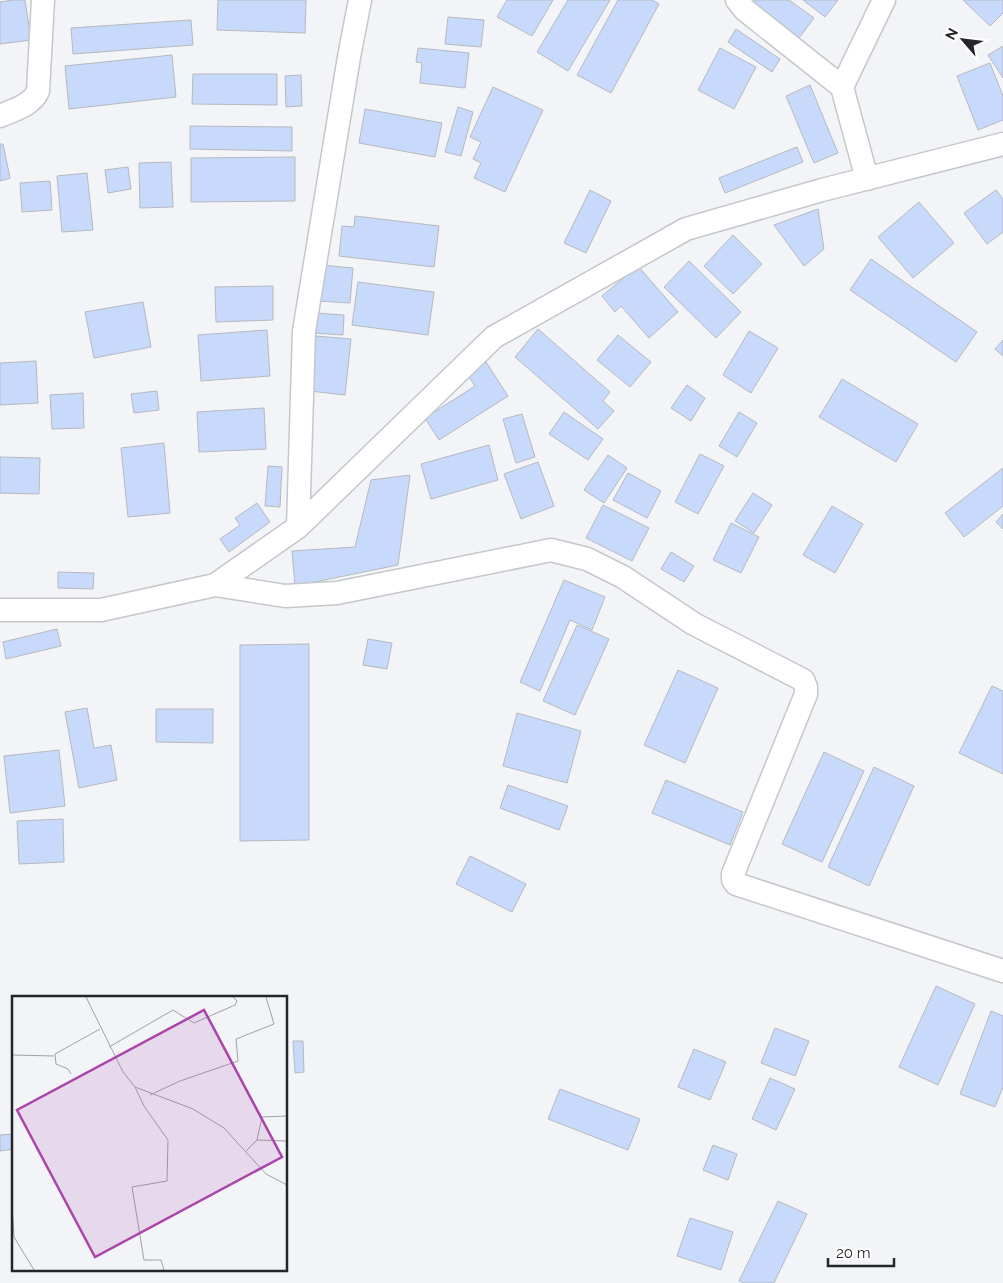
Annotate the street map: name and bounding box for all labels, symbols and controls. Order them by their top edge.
north arrow [938,15,988,65]
text: N [942,25,961,42]
inset map [12,996,288,1270]
scale bar [828,1236,894,1268]
text: 20 m [836,1244,871,1262]

